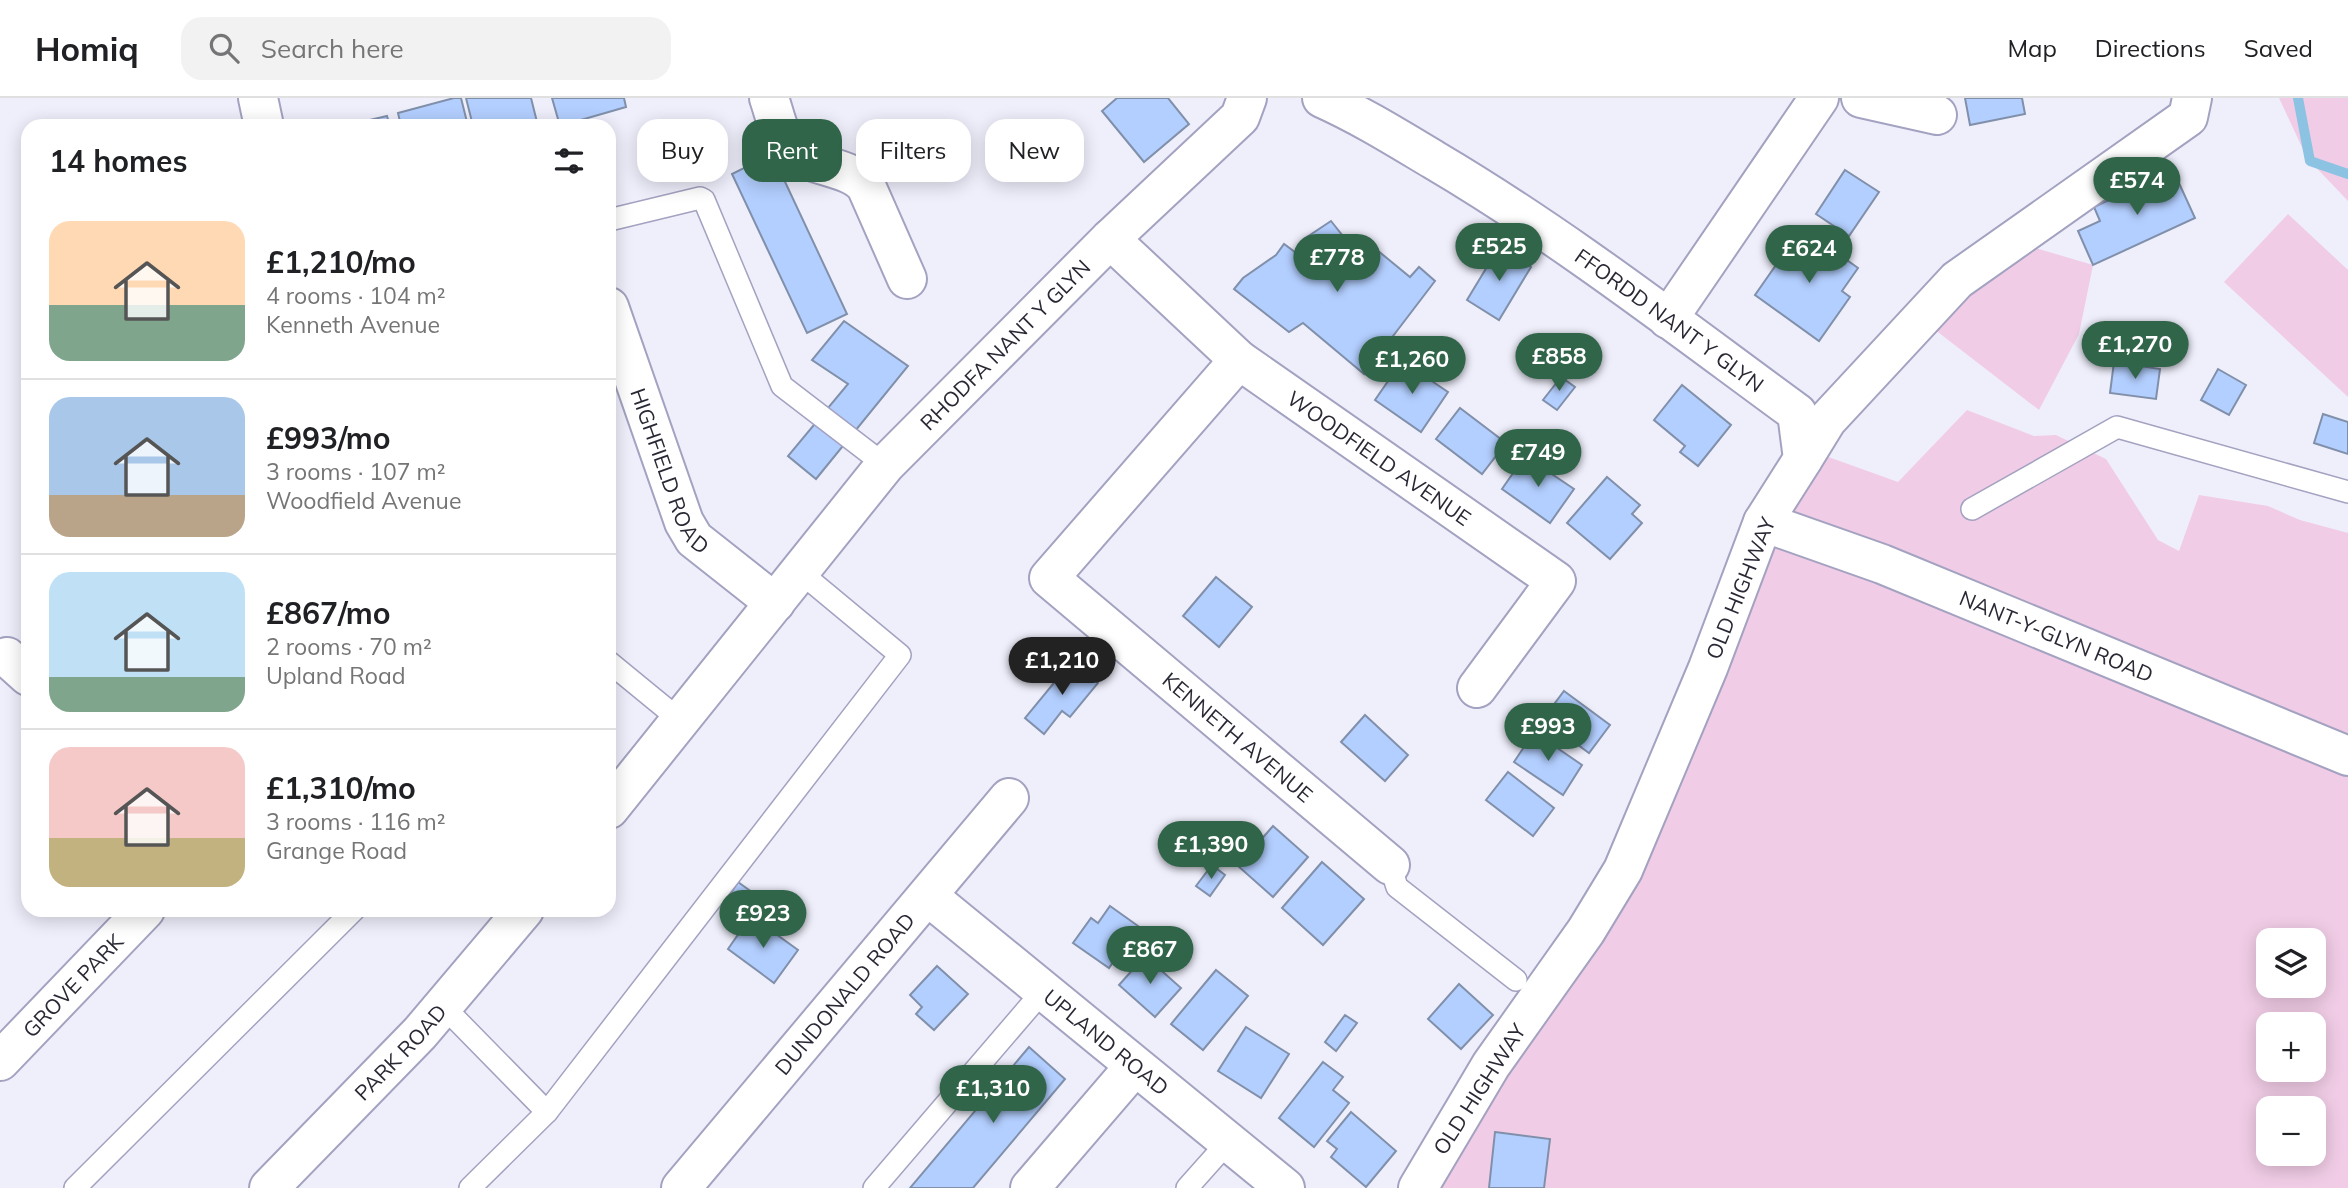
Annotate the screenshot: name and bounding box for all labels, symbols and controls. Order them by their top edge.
search box [181,17,671,80]
text: Homiq [35,28,139,69]
icon: search [205,29,243,67]
text: Search here [261,32,404,65]
text: Map [2007,33,2057,63]
text: Directions [2095,33,2206,63]
text: Saved [2244,33,2313,63]
chip: Buy [637,119,728,182]
chip: Rent [742,119,842,182]
chip: Filters [856,119,971,182]
chip: New [985,119,1084,182]
text: 14 homes [49,142,188,180]
icon: filters [550,142,588,180]
pin: £574 [2096,158,2178,217]
text: £574 [2109,165,2165,194]
pin: £525 [1458,223,1540,283]
pin: £624 [1768,226,1850,285]
text: £525 [1471,231,1527,260]
text: £624 [1781,233,1837,262]
pin: £778 [1296,234,1378,294]
text: £778 [1309,242,1365,271]
street label: FFORDD NANT Y GLYN [1570,242,1769,397]
text: £1,210/mo [266,243,416,281]
icon: home [105,249,189,333]
street label: RHODFA NANT Y GLYN [914,254,1095,435]
text: 4 rooms · 104 m² [266,281,446,310]
text: Kenneth Avenue [266,310,440,339]
pin: £1,270 [2078,322,2192,381]
text: £1,270 [2098,329,2172,358]
pin: £858 [1518,334,1600,393]
pin: £1,260 [1355,336,1469,396]
text: £858 [1531,341,1587,370]
text: £1,260 [1375,344,1449,373]
street label: HIGHFIELD ROAD [625,385,715,559]
street label: WOODFIELD AVENUE [1282,385,1476,531]
text: £993/mo [266,419,390,457]
icon: home [105,425,189,509]
pin: £749 [1497,430,1579,489]
text: £749 [1510,437,1566,466]
text: 3 rooms · 107 m² [266,457,446,486]
text: Woodfield Avenue [266,486,461,515]
street label: OLD HIGHWAY [1700,513,1780,663]
street label: NANT-Y-GLYN ROAD [1956,584,2157,687]
text: £867/mo [266,594,390,632]
icon: home [105,600,189,684]
text: 2 rooms · 70 m² [266,632,432,661]
pin: £1,210 [1005,638,1119,697]
text: £1,210 [1025,645,1099,674]
text: Upland Road [266,661,406,690]
street label: KENNETH AVENUE [1158,666,1318,807]
pin: £993 [1507,704,1589,763]
text: £993 [1520,711,1576,740]
text: £1,310/mo [266,769,416,807]
icon: home [105,775,189,859]
text: 3 rooms · 116 m² [266,807,446,836]
pin: £1,390 [1154,822,1268,881]
text: £1,390 [1174,829,1248,858]
text: Grange Road [266,836,407,865]
pin: £923 [722,890,804,950]
text: £923 [735,898,791,927]
street label: DUNDONALD ROAD [769,907,920,1080]
pin: £867 [1109,926,1191,986]
street label: GROVE PARK [17,928,129,1042]
map controls [2256,928,2326,1166]
button: layers [2256,928,2326,998]
text: £867 [1122,934,1178,963]
street label: UPLAND ROAD [1039,983,1174,1101]
street label: PARK ROAD [349,999,452,1106]
button: + [2256,1012,2326,1082]
street label: OLD HIGHWAY [1427,1018,1531,1159]
pin: £1,310 [936,1066,1050,1125]
text: £1,310 [956,1073,1030,1102]
button: − [2256,1096,2326,1166]

